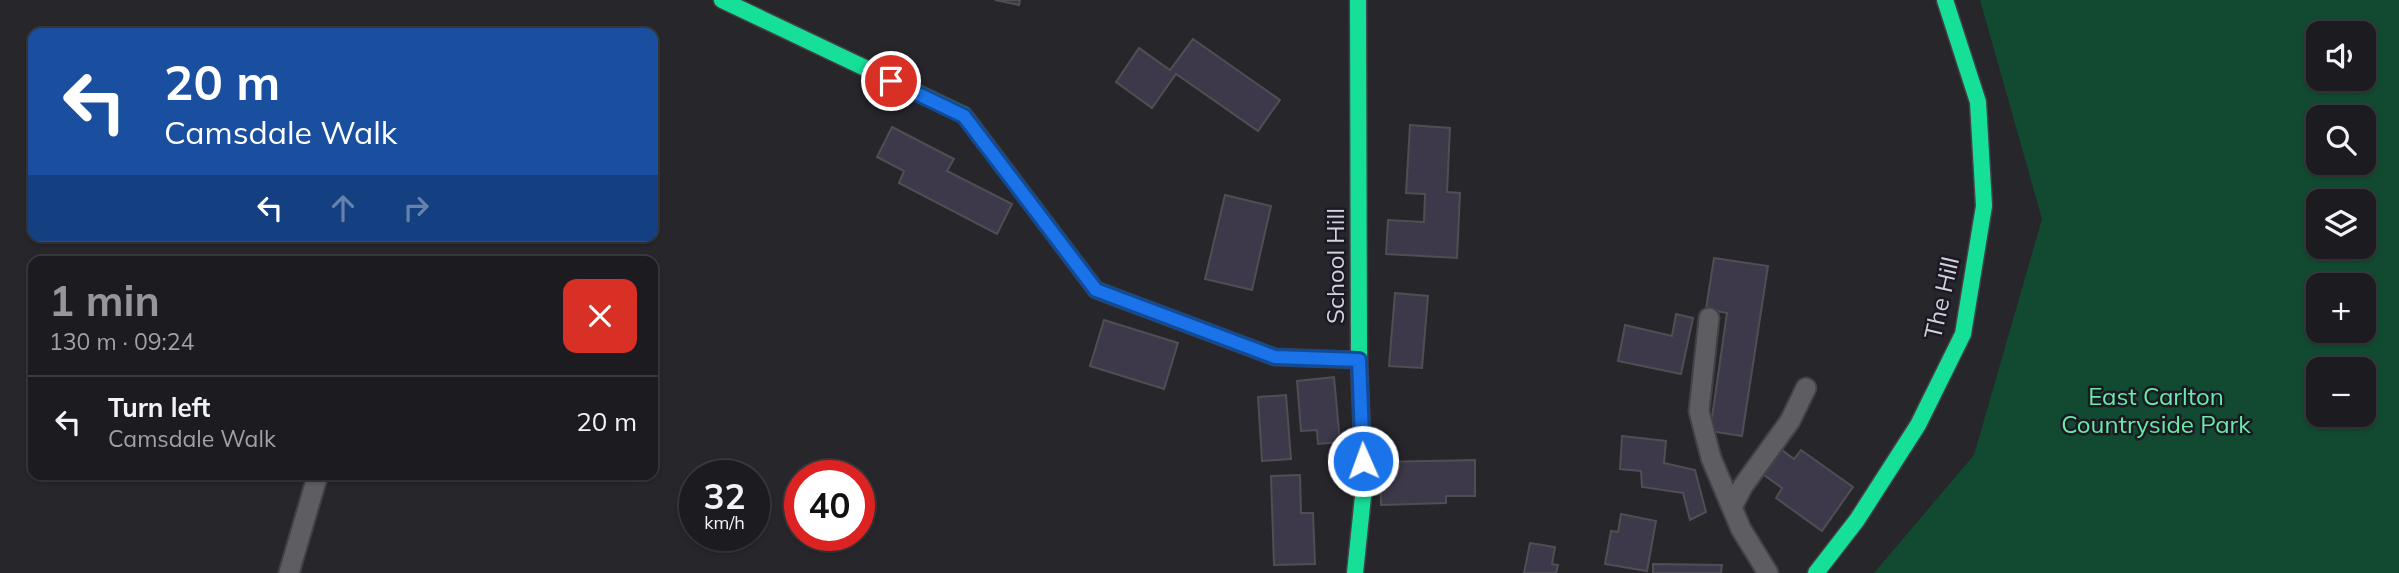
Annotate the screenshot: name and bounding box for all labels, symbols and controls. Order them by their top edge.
map controls [2306,21,2376,427]
button: sound [2306,21,2376,91]
text: 20 m [164,51,280,112]
pin [861,51,921,111]
icon: left [49,56,140,147]
icon: arrive [872,62,910,100]
button: search [2306,105,2376,175]
text: Camsdale Walk [164,112,397,152]
icon: left [251,189,289,227]
icon: ahead [324,189,362,227]
icon: right [397,189,435,227]
button: layers [2306,189,2376,259]
street label: School Hill [1320,208,1350,324]
street label: The Hill [1917,254,1965,342]
button: + [2306,273,2376,343]
text: 1 min [49,274,160,327]
button: close [563,279,637,353]
text: 130 m · 09:24 [49,327,194,356]
button: − [2306,357,2376,427]
park label: East Carlton Countryside Park [2061,381,2251,439]
text: Turn left [108,391,210,424]
icon: left [49,403,87,441]
text: 20 m [576,405,637,438]
text: Camsdale Walk [108,424,276,453]
position arrow [1326,424,1400,498]
speed limit sign: 40 [784,460,875,551]
text: 32 [703,474,746,518]
text: km/h [704,511,745,534]

